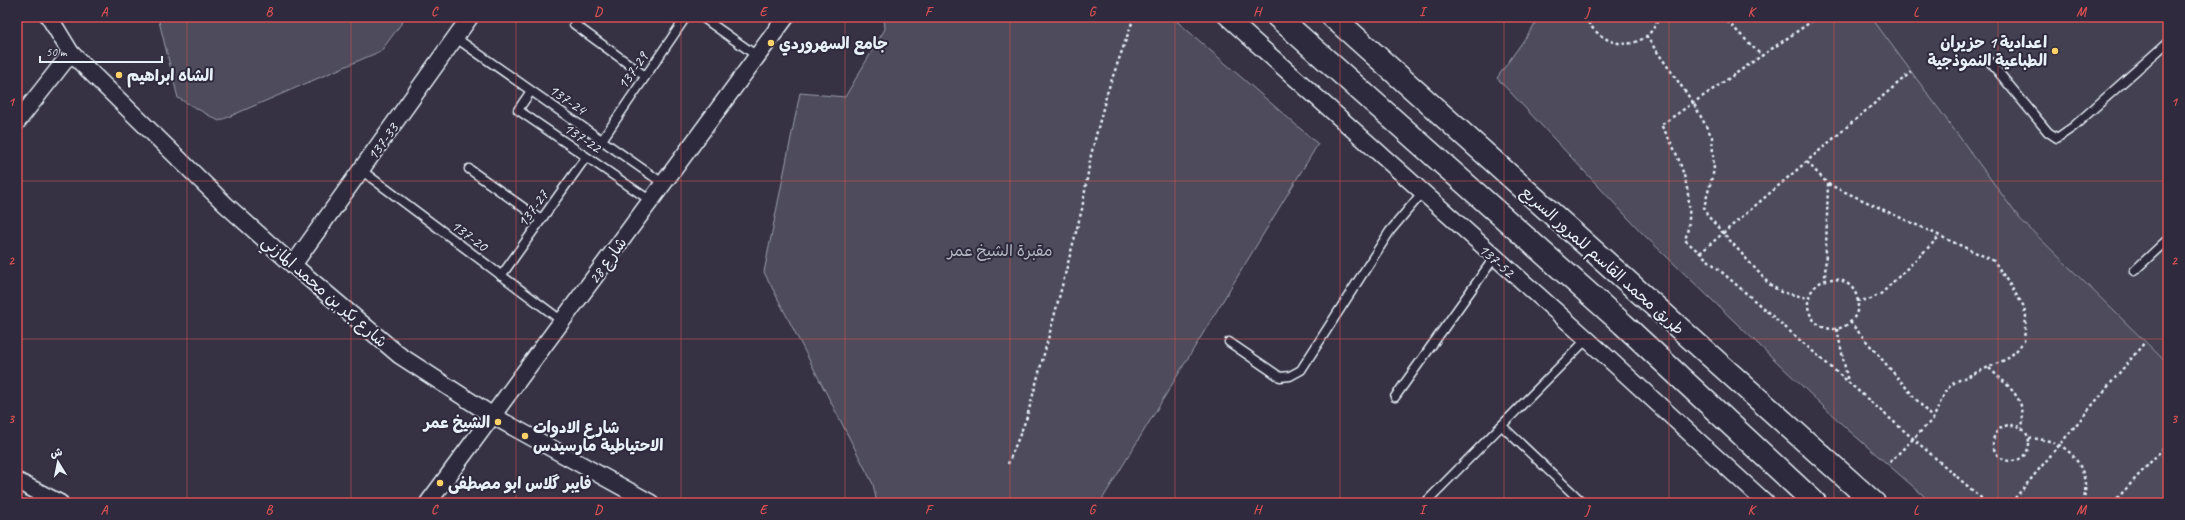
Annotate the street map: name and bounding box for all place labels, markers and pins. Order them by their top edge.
place label: اعدادية 1 حزيران الطباعية النموذجية [1927,33,2047,71]
place label: جامع السهروردي [779,34,888,56]
marker: جامع السهروردي [766,38,776,48]
marker: اعدادية 1 حزيران الطباعية النموذجية [2050,46,2060,56]
place label: الشاه ابراهيم [127,66,213,88]
marker: الشاه ابراهيم [114,70,124,80]
place label: الشيخ عمر [422,413,490,433]
marker: الشيخ عمر [493,417,503,427]
place label: شارع الادوات الاحتياطية مارسيدس [533,418,663,456]
marker: شارع الادوات الاحتياطية مارسيدس [520,431,530,441]
place label: فايبر گلاس ابو مصطفى [448,474,591,494]
marker: فايبر گلاس ابو مصطفى [435,478,445,488]

